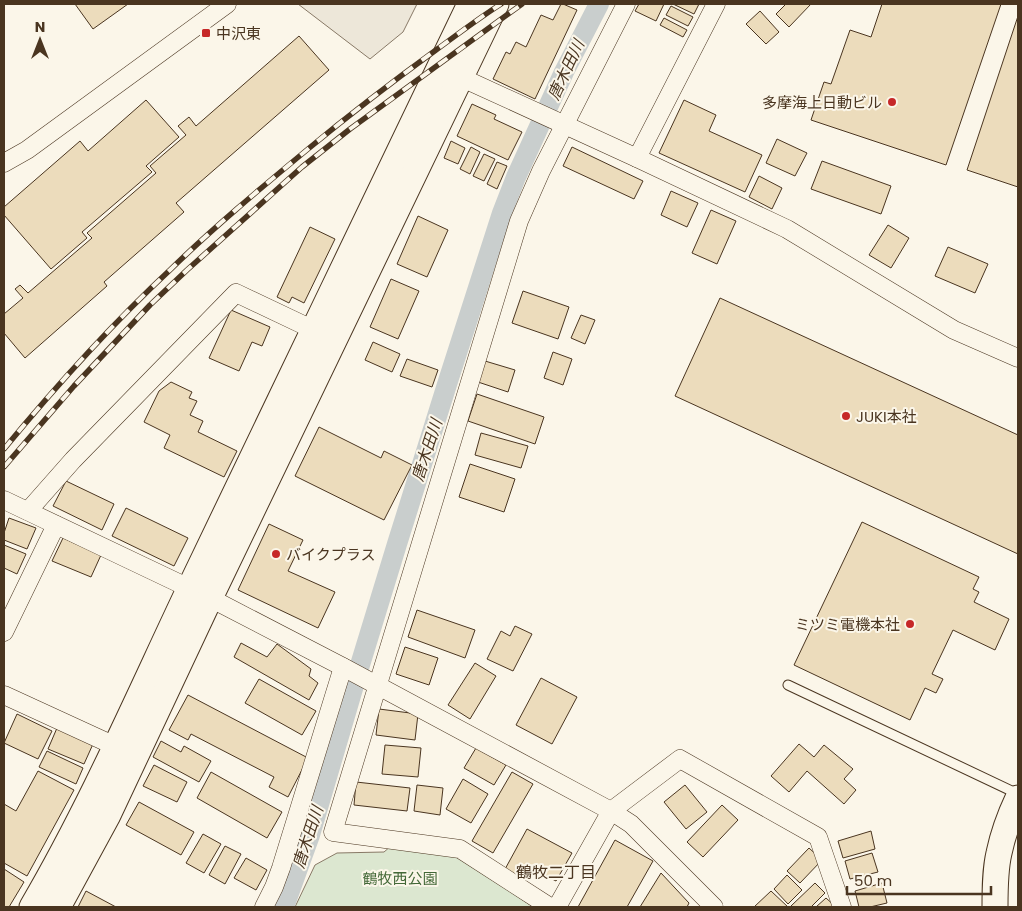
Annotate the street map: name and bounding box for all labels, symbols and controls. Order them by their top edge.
north arrow [15,15,65,65]
text: N [35,17,45,37]
place label: 中沢東 [216,23,261,44]
marker: 中沢東 [200,27,212,39]
water label: 唐木田川 [542,34,591,104]
place label: 多摩海上日動ビル [762,92,882,113]
marker: 多摩海上日動ビル [886,96,898,108]
place label: JUKI本社 [856,406,917,427]
marker: JUKI本社 [840,410,852,422]
water label: 唐木田川 [406,414,448,484]
place label: バイクプラス [286,544,375,565]
marker: バイクプラス [270,548,282,560]
place label: ミツミ電機本社 [795,614,900,635]
marker: ミツミ電機本社 [904,618,916,630]
water label: 唐木田川 [287,801,329,871]
district label: 鶴牧二丁目 [516,861,596,884]
scale bar [847,864,991,896]
park label: 鶴牧西公園 [362,868,438,889]
text: 50 m [854,870,892,891]

